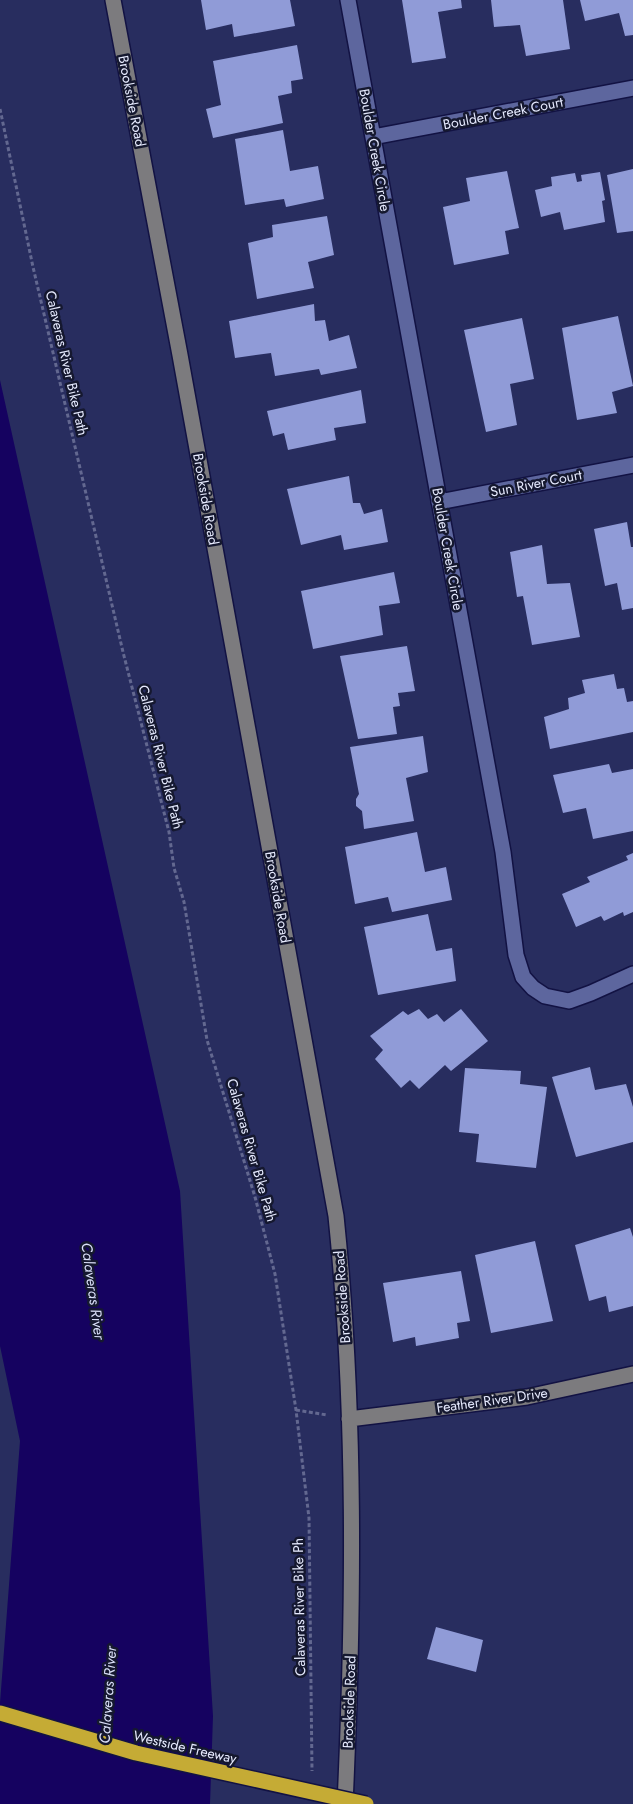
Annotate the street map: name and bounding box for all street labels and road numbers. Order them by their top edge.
street label: Brookside Road [113,54,151,148]
street label: Boulder Creek Circle [354,87,396,213]
street label: Boulder Creek Court [441,91,565,134]
street label: Calaveras River Bike Path [41,289,93,437]
street label: Brookside Road [188,452,224,546]
street label: Sun River Court [488,464,584,502]
street label: Boulder Creek Circle [427,486,469,612]
street label: Calaveras River Bike Path [133,683,189,831]
street label: Brookside Road [260,850,296,944]
street label: Calaveras River Bike Path [222,1076,282,1224]
street label: Brookside Road [329,1250,355,1344]
street label: Feather River Drive [435,1382,549,1418]
street label: Calaveras River Bike Ph [288,1538,310,1676]
street label: Brookside Road [337,1655,361,1749]
street label: Westside Freeway [131,1725,239,1769]

